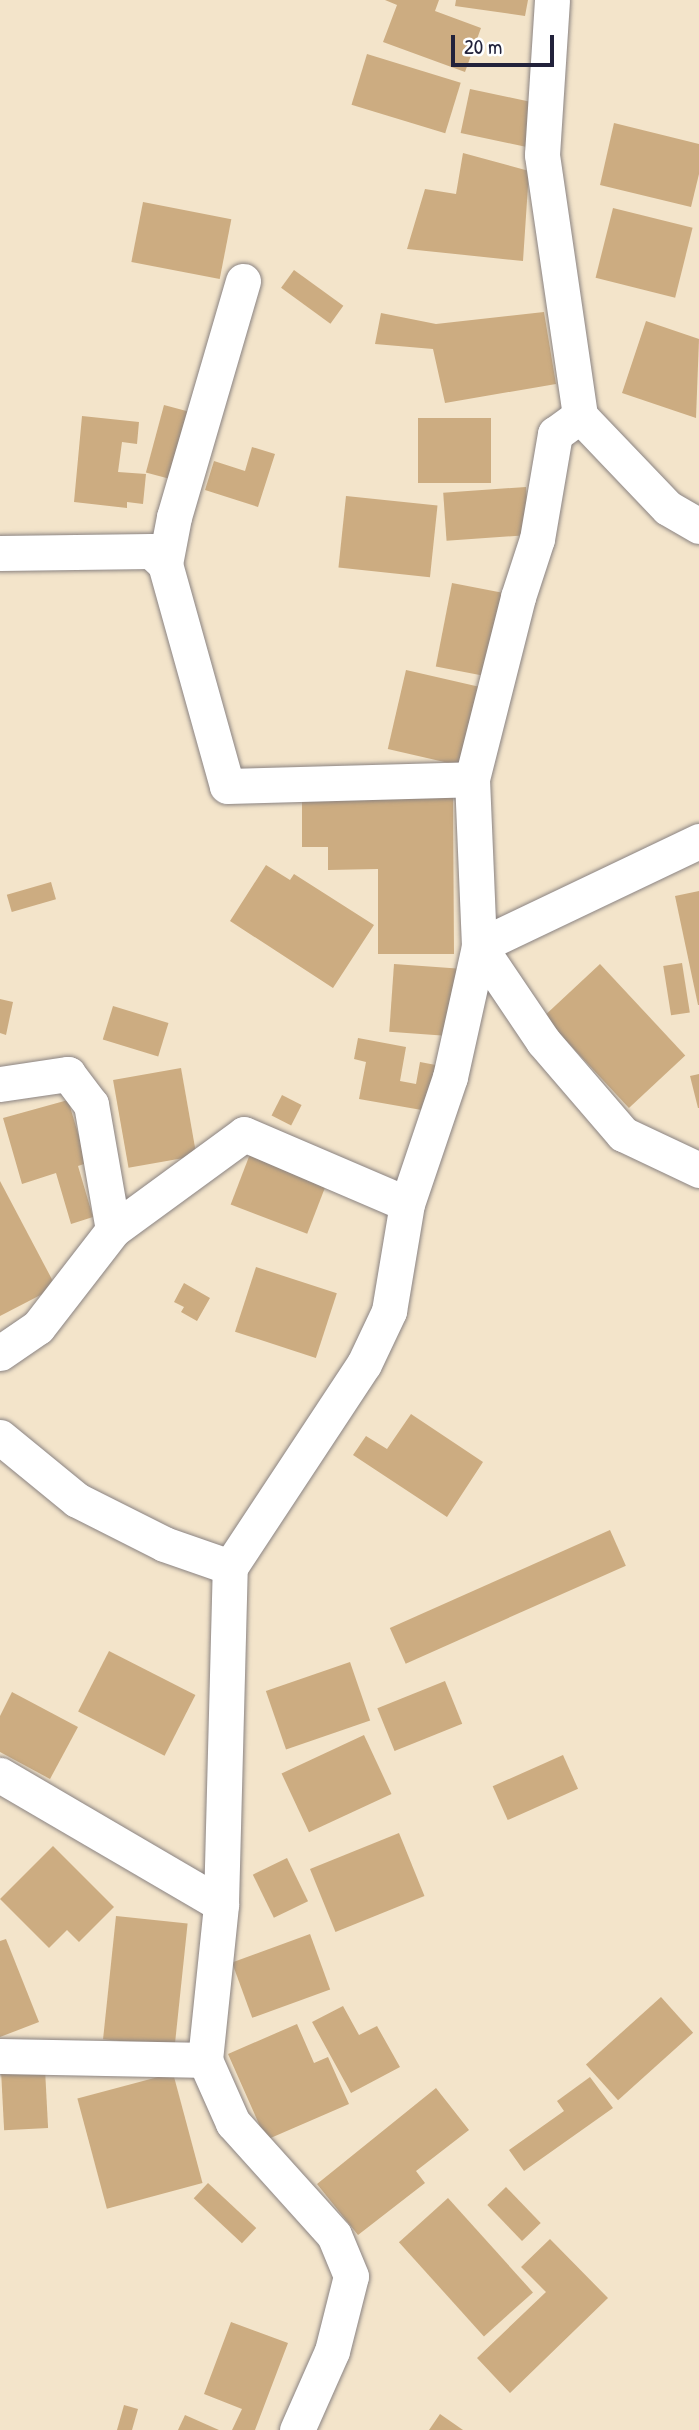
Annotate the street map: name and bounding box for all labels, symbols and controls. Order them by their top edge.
scale bar [454,21,557,65]
text: 20 m [464,32,502,61]

